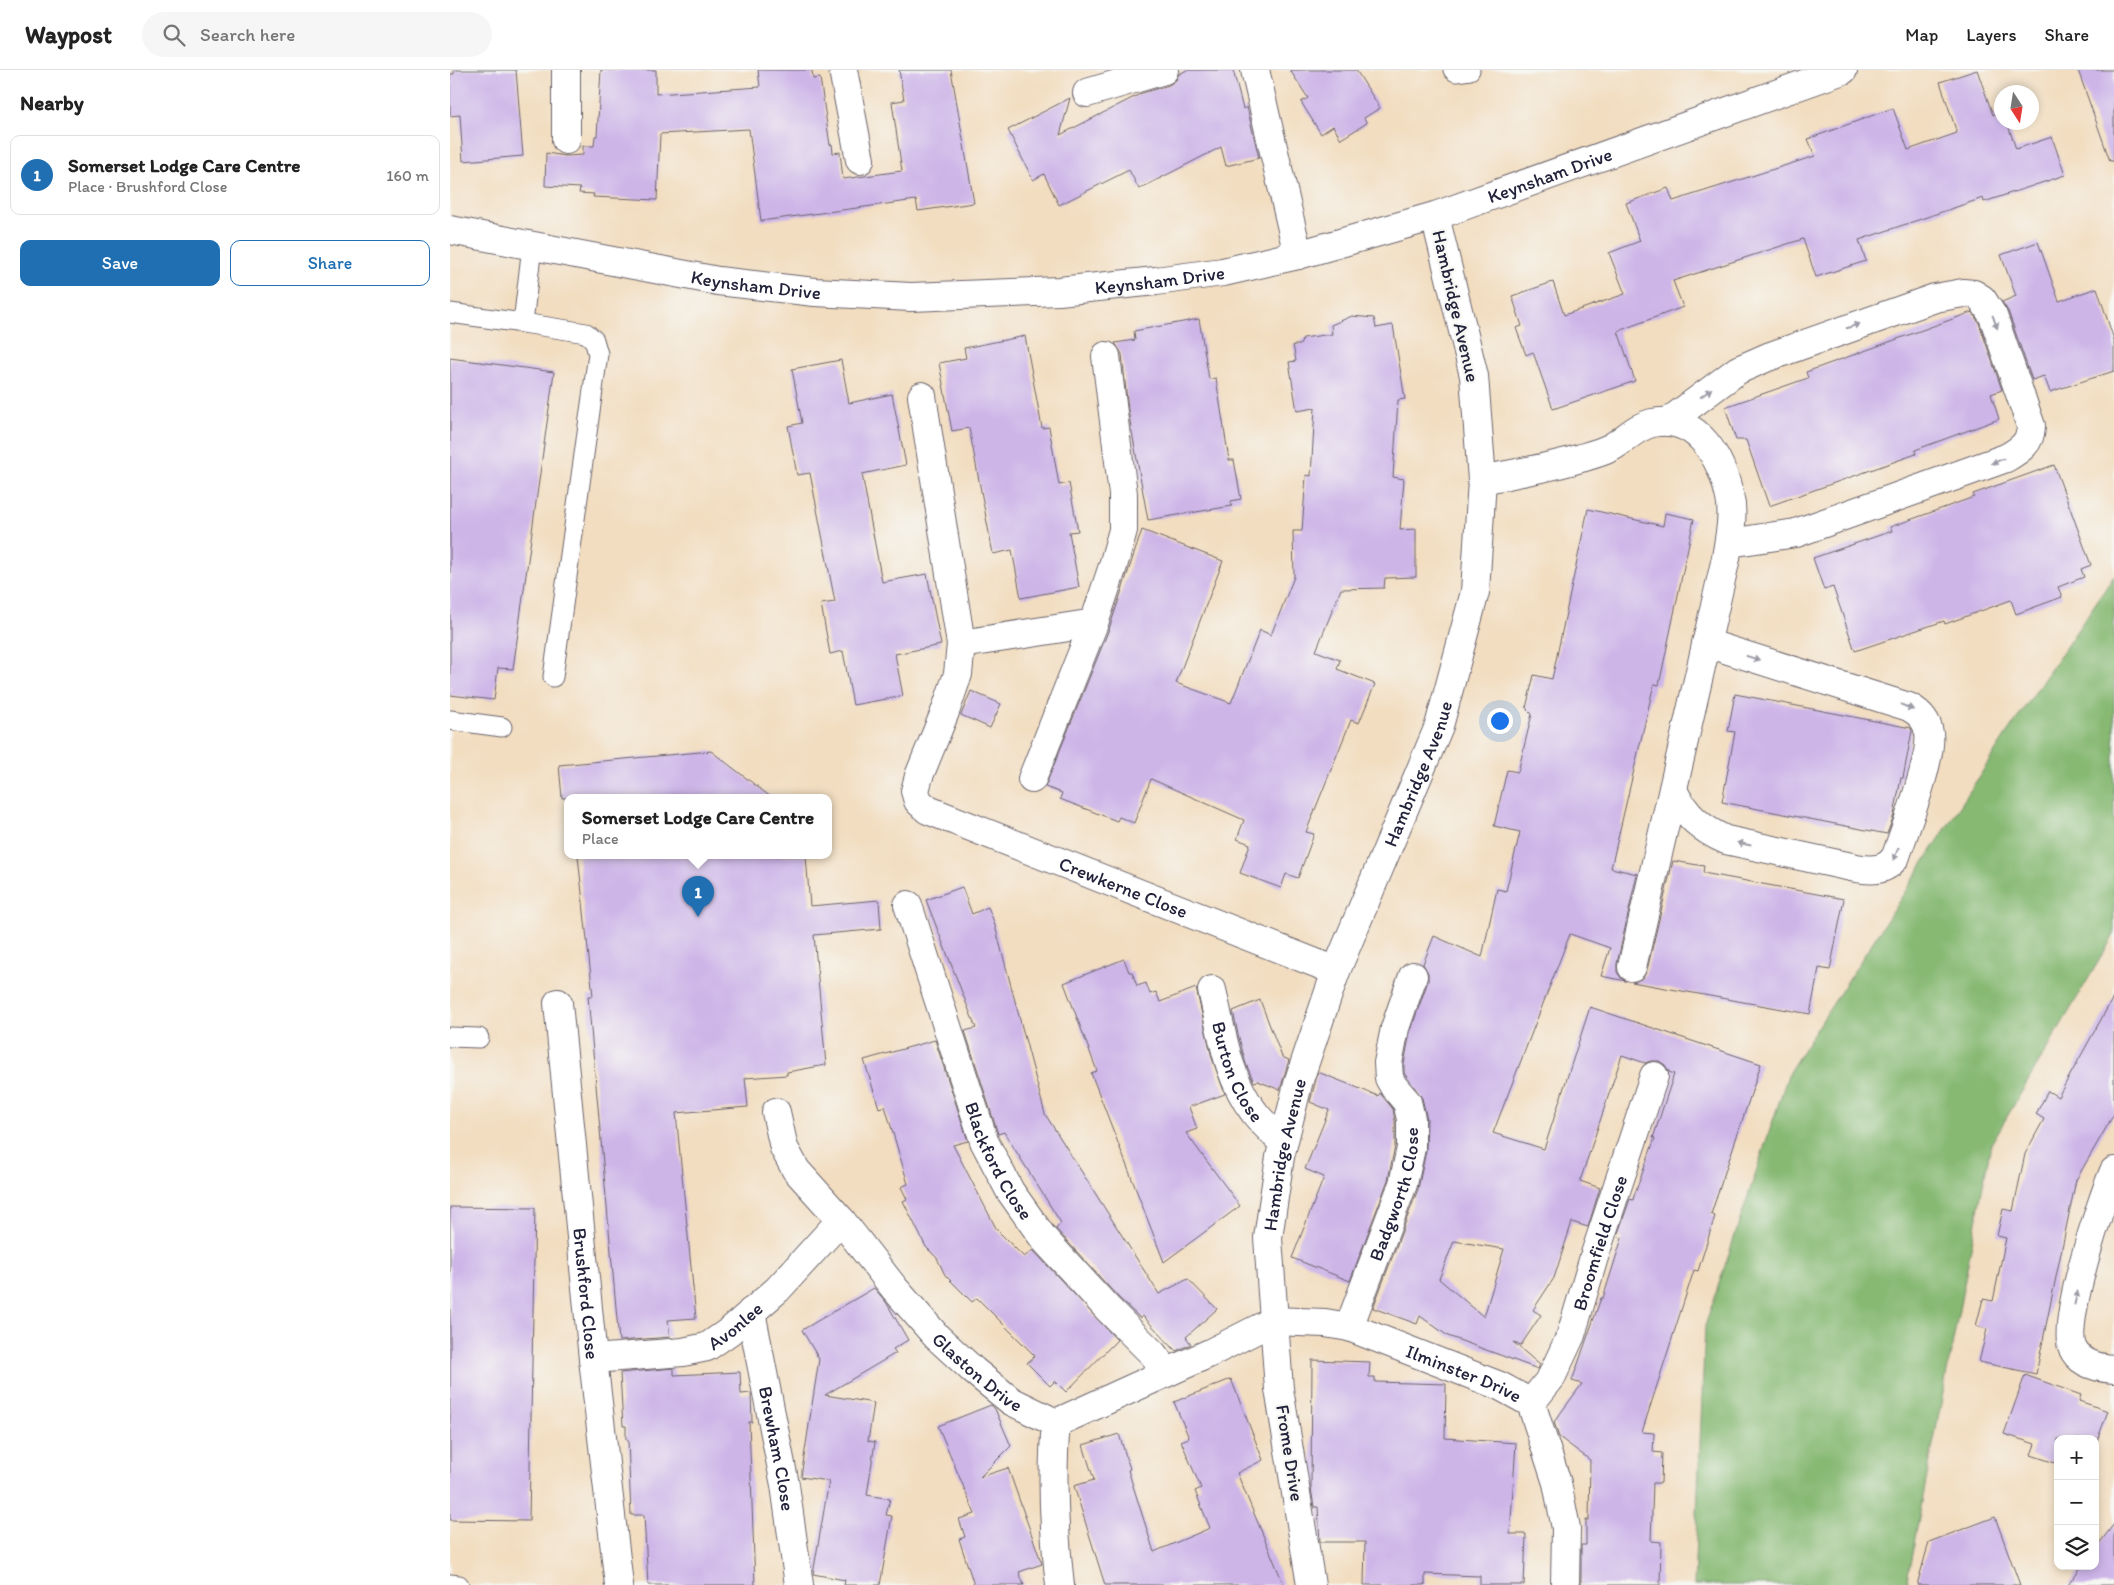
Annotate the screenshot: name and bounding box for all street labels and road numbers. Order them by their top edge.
street label: Keynsham Drive [1484,142,1615,208]
street label: Hambridge Avenue [1427,228,1485,384]
street label: Keynsham Drive [1094,260,1226,299]
street label: Keynsham Drive [689,265,822,304]
street label: Hambridge Avenue [1378,698,1457,850]
street label: Crewkerne Close [1056,851,1191,923]
street label: Burton Close [1208,1019,1269,1127]
street label: Hambridge Avenue [1258,1076,1311,1232]
street label: Blackford Close [961,1099,1038,1224]
street label: Badgworth Close [1364,1127,1423,1264]
street label: Broomfield Close [1567,1172,1632,1313]
street label: Brushford Close [569,1227,604,1361]
street label: Avonlee [703,1297,767,1355]
street label: Glaston Drive [928,1327,1026,1416]
street label: Ilminster Drive [1403,1339,1526,1407]
street label: Brewham Close [754,1384,800,1512]
street label: Frome Drive [1271,1403,1309,1503]

